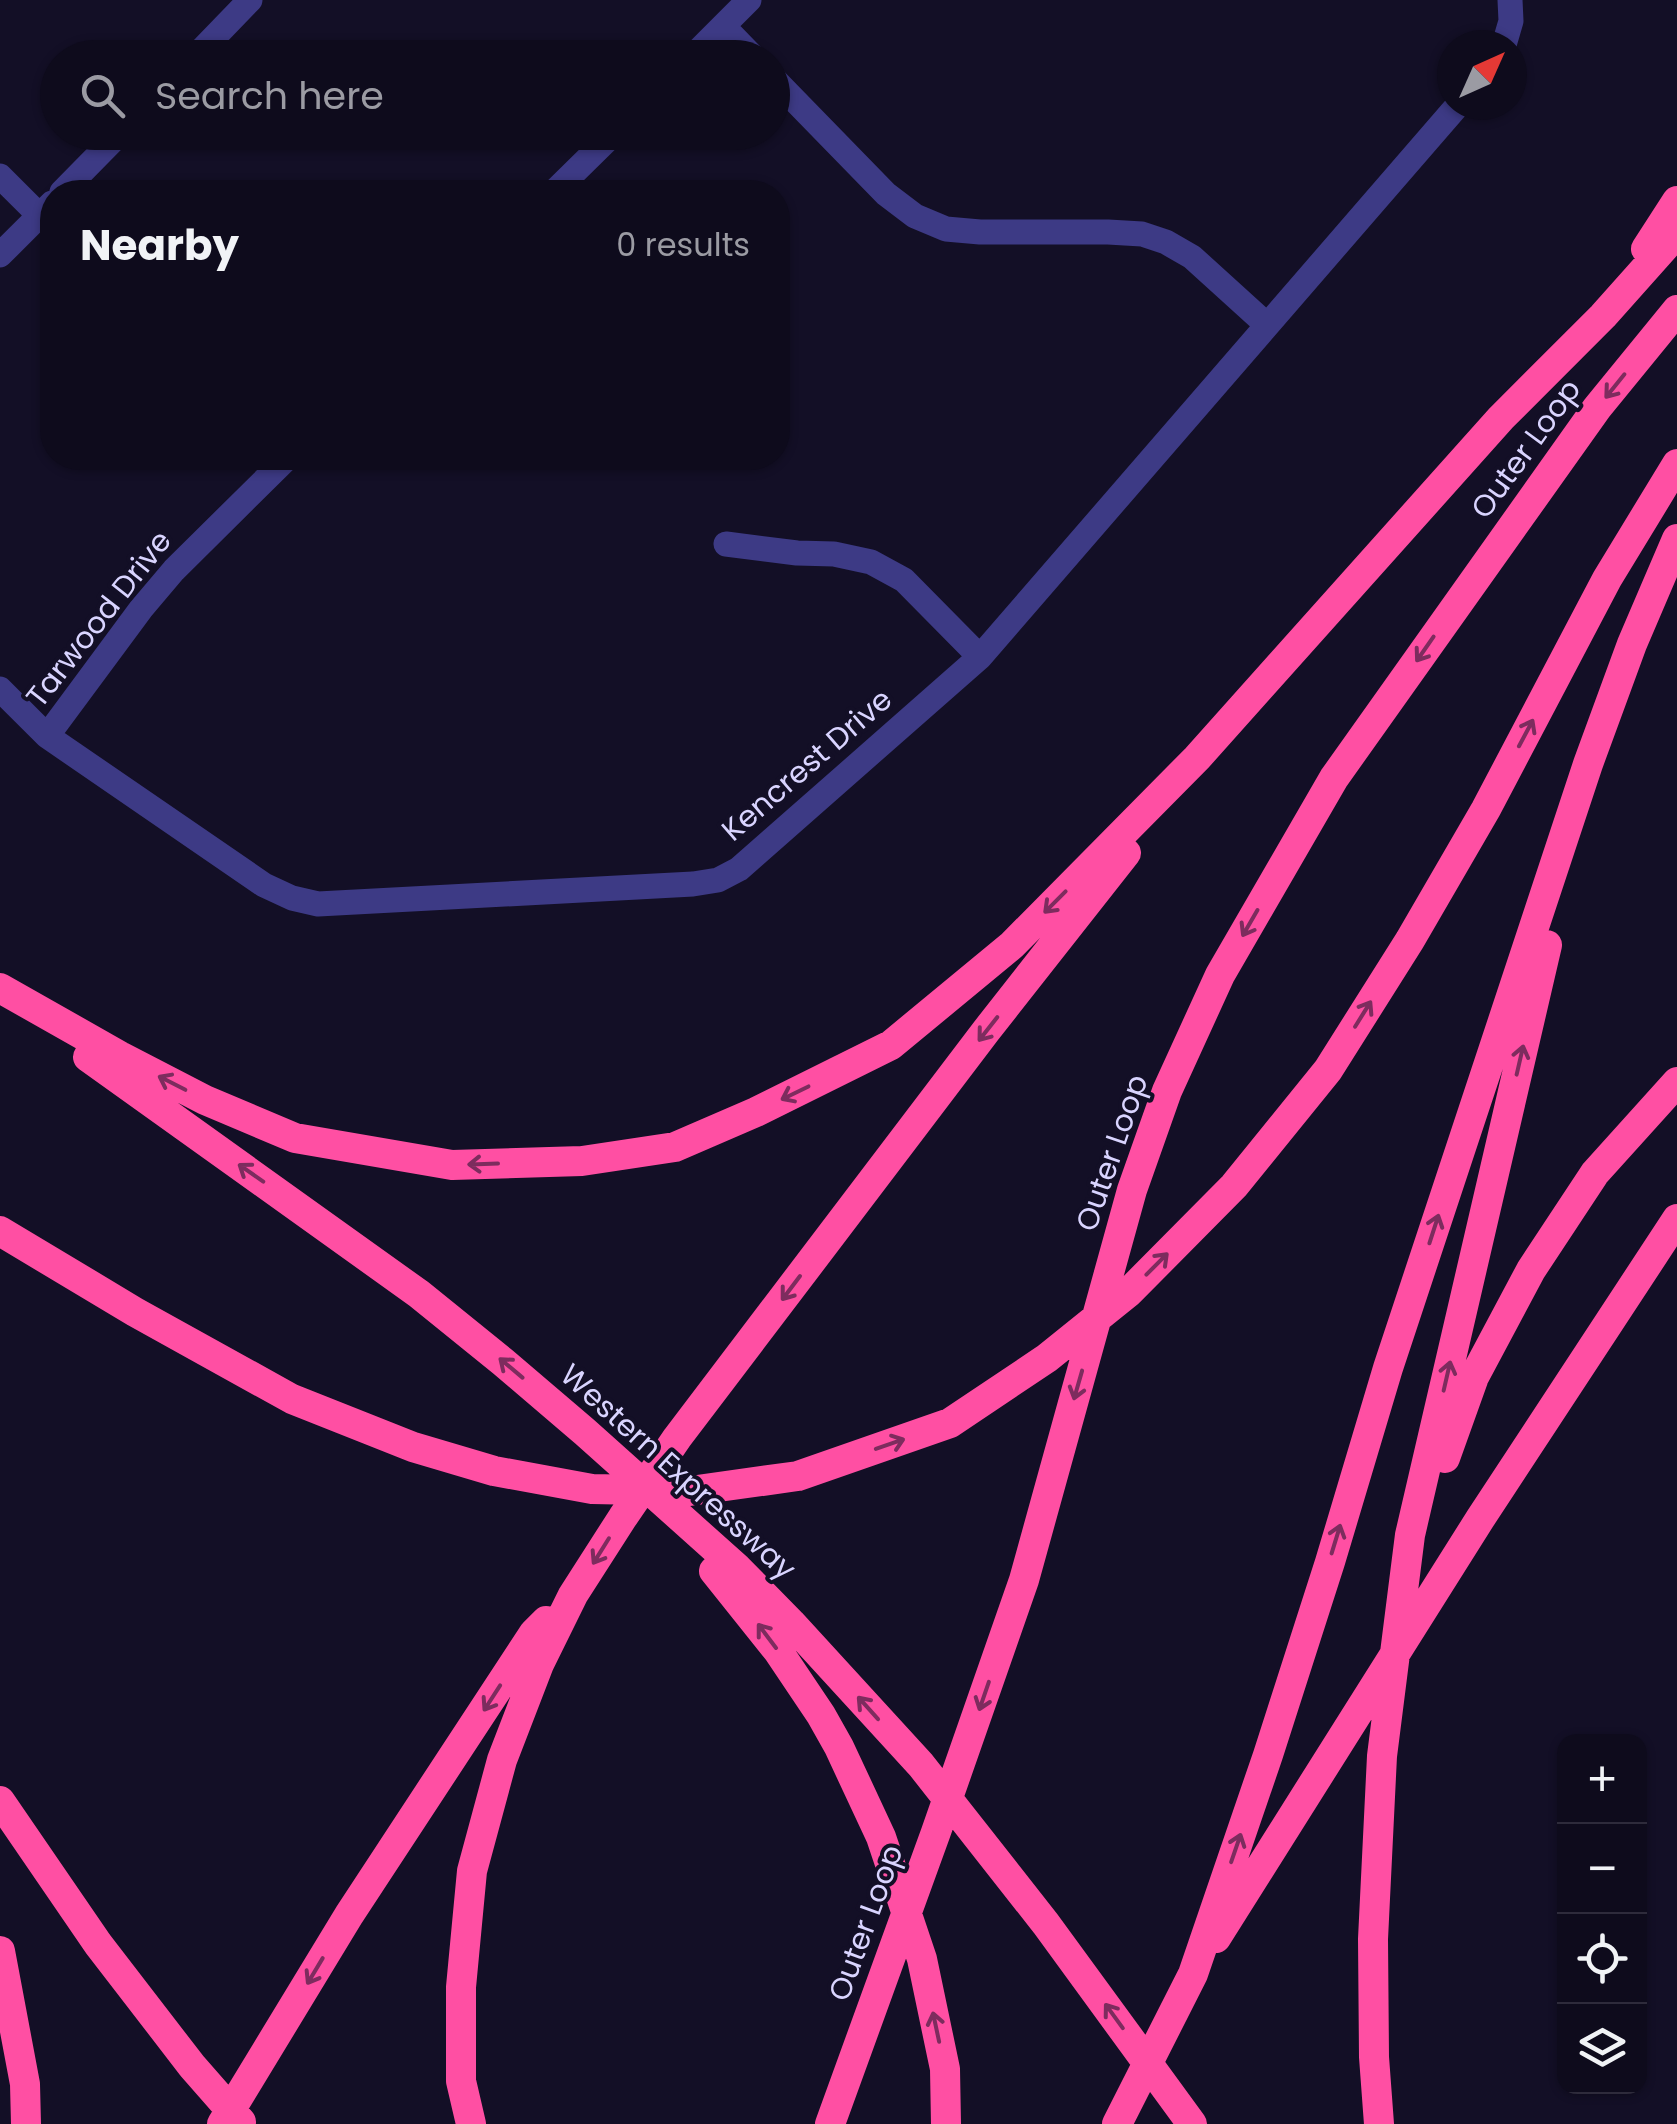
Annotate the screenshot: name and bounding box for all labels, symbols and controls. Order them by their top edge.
north arrow [1437,30,1527,120]
search box [40,40,790,150]
icon: search [75,68,130,123]
text: Search here [155,69,384,122]
text: Nearby [80,216,239,275]
text: 0 results [616,222,750,267]
street label: Outer Loop [1460,370,1591,527]
one-way arrow [1604,372,1626,398]
street label: Tarwood Drive [16,521,181,716]
one-way arrow [1415,635,1436,663]
street label: Kencrest Drive [712,678,901,851]
one-way arrow [1517,719,1536,749]
one-way arrow [1043,890,1067,914]
one-way arrow [1240,908,1260,937]
one-way arrow [1353,1000,1373,1029]
one-way arrow [978,1015,999,1042]
one-way arrow [1512,1045,1530,1077]
street label: Outer Loop [1065,1069,1158,1237]
one-way arrow [157,1073,187,1092]
one-way arrow [781,1084,810,1103]
one-way arrow [467,1154,499,1173]
one-way arrow [238,1163,266,1184]
one-way arrow [1426,1214,1444,1246]
one-way arrow [1145,1253,1169,1277]
one-way arrow [781,1274,802,1301]
street label: Western Expressway [551,1354,806,1590]
one-way arrow [499,1357,524,1380]
one-way arrow [1439,1361,1457,1393]
one-way arrow [1067,1369,1086,1400]
one-way arrow [874,1434,905,1452]
one-way arrow [1328,1524,1346,1556]
one-way arrow [591,1536,611,1565]
one-way arrow [757,1623,778,1650]
one-way arrow [974,1679,992,1710]
one-way arrow [481,1684,502,1712]
one-way arrow [857,1696,880,1721]
map controls [1557,1734,1647,2094]
button: + [1557,1734,1647,1824]
button: − [1557,1824,1647,1914]
one-way arrow [1228,1833,1246,1865]
street label: Outer Loop [817,1839,914,2007]
button: locate [1557,1914,1647,2004]
one-way arrow [305,1956,325,1985]
one-way arrow [1104,2003,1125,2030]
button: layers [1557,2004,1647,2094]
one-way arrow [926,2012,945,2044]

